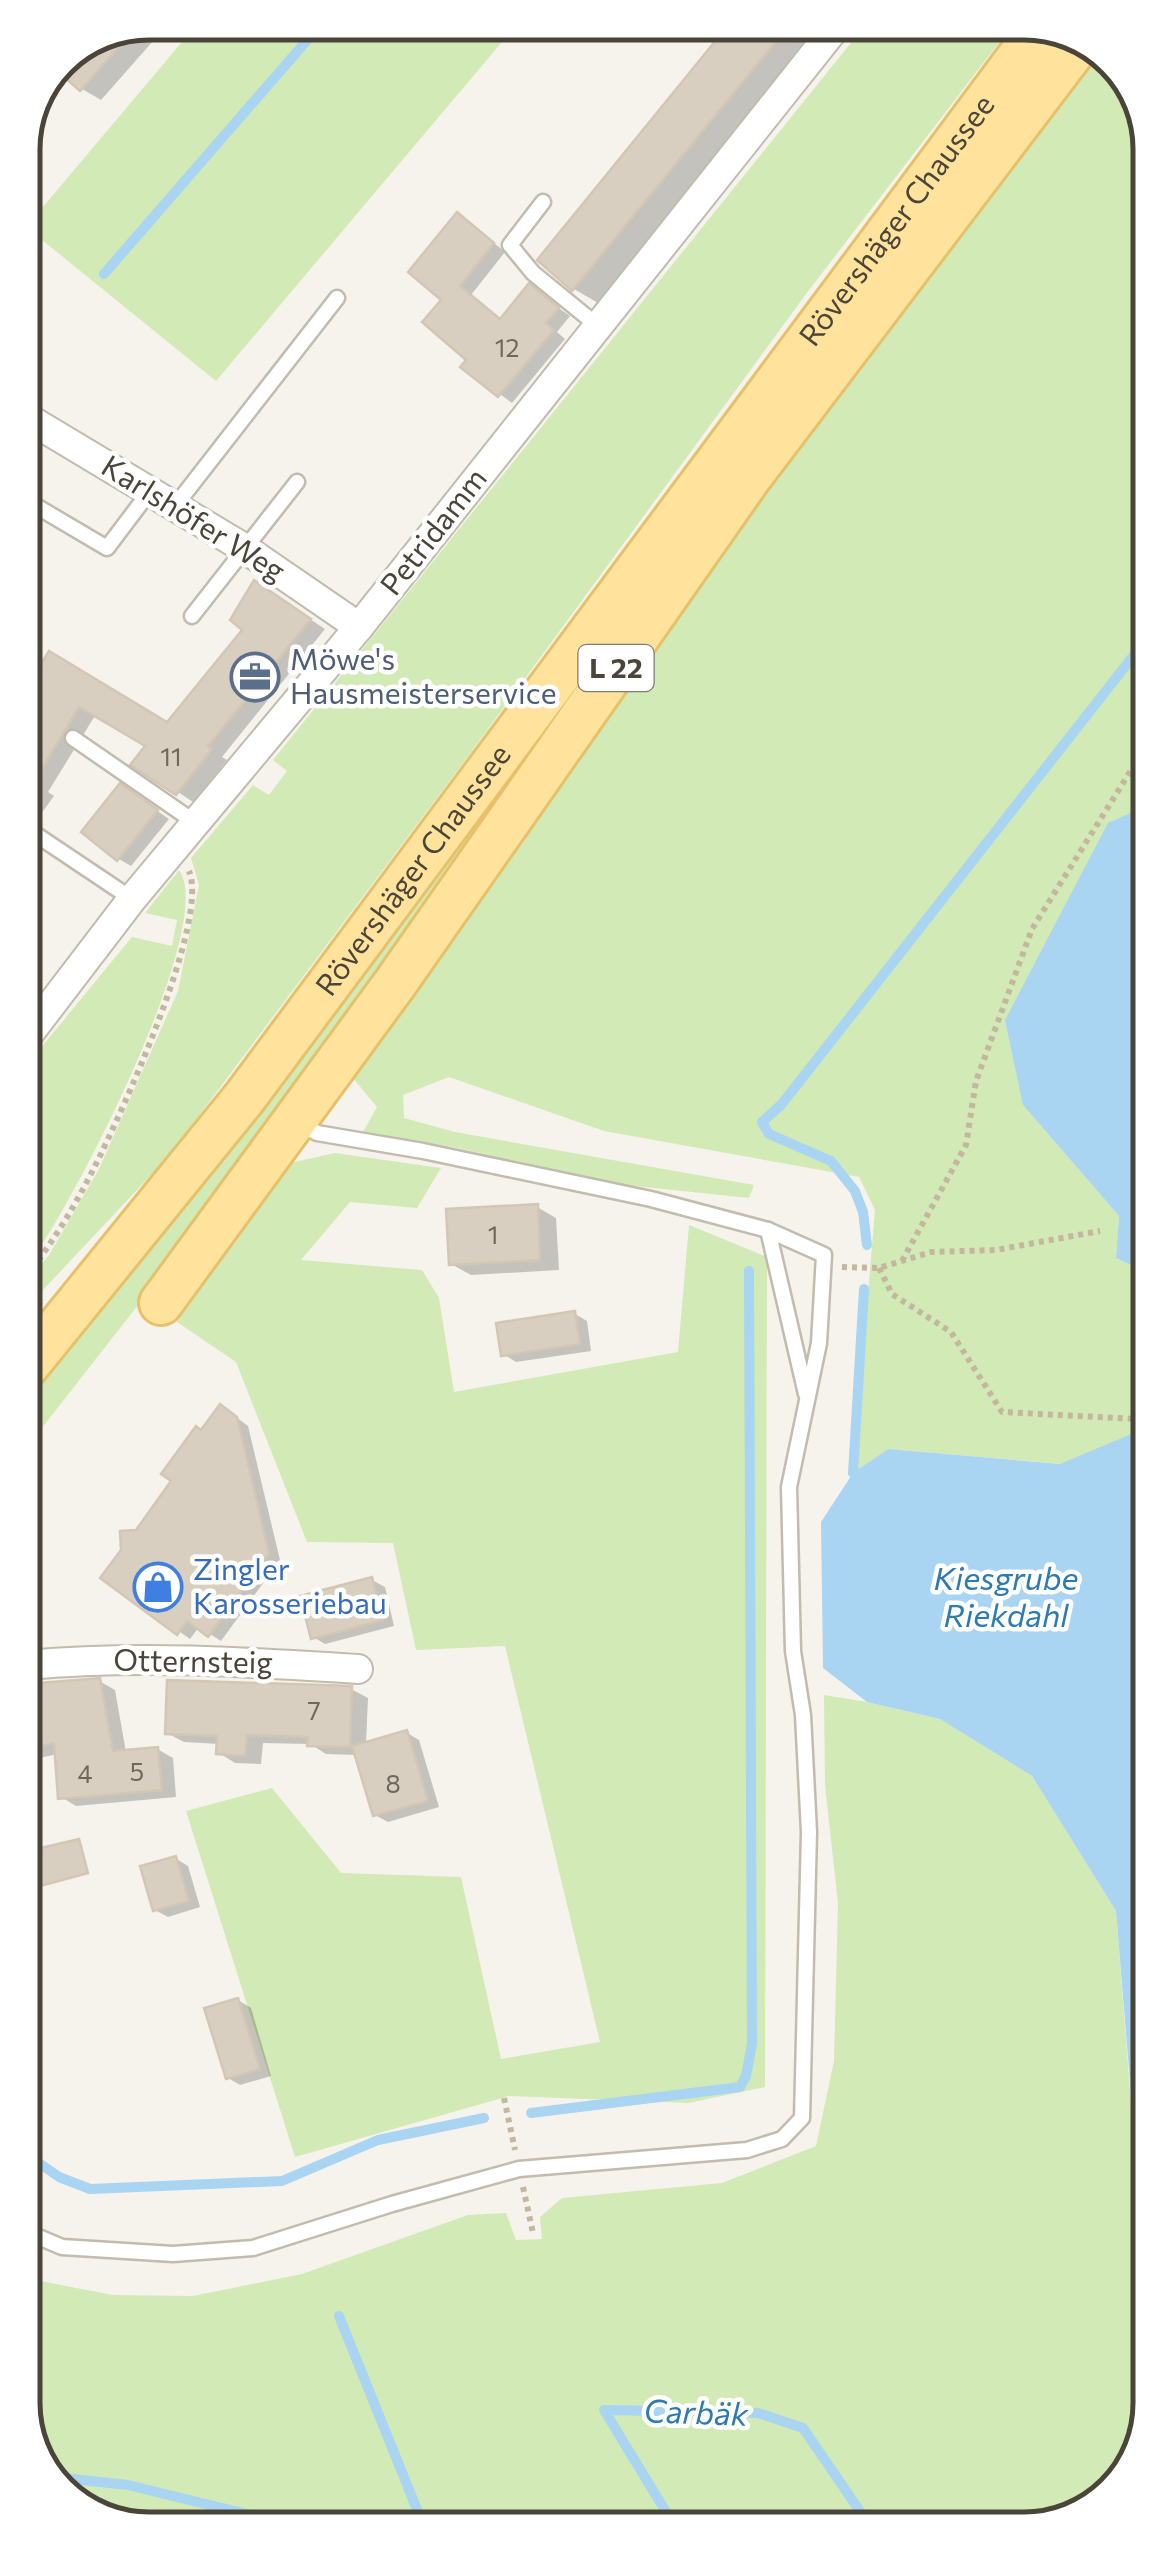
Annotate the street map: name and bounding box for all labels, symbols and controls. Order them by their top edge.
street label: Rövershäger Chaussee [790,86,1001,352]
house number: 12 [495,332,519,362]
street label: Karlshöfer Weg [96,446,293,588]
street label: Petridamm [371,459,493,601]
place label: Möwe's Hausmeisterservice [290,639,556,710]
road number: L 22 [578,645,654,691]
office icon: Möwe's Hausmeisterservice [229,651,281,703]
street label: Rövershäger Chaussee [306,736,517,1002]
house number: 11 [160,741,182,771]
house number: 1 [488,1219,498,1249]
place label: Zingler Karosseriebau [193,1549,387,1620]
water label: Kiesgrube Riekdahl [934,1557,1079,1634]
shop icon: Zingler Karosseriebau [132,1561,184,1613]
street label: Otternsteig [113,1640,273,1679]
house number: 7 [307,1695,321,1725]
house number: 5 [130,1756,144,1786]
house number: 4 [77,1758,93,1788]
house number: 8 [385,1768,401,1798]
water label: Carbäk [643,2389,750,2433]

